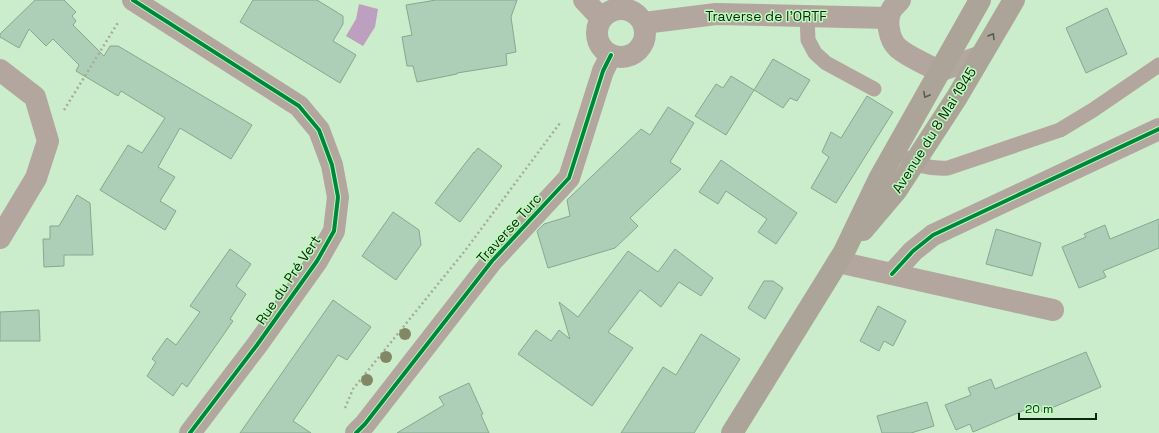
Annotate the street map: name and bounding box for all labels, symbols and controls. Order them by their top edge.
street label: Traverse de l'ORTF [705,7,827,25]
one-way arrow [988,33,995,40]
street label: Avenue du 8 Mai 1945 [888,64,980,196]
one-way arrow [923,91,931,98]
street label: Traverse Turc [473,189,545,267]
street label: Rue du Pré Vert [252,232,324,328]
scale bar [1019,395,1096,421]
text: 20 m [1025,401,1053,417]

